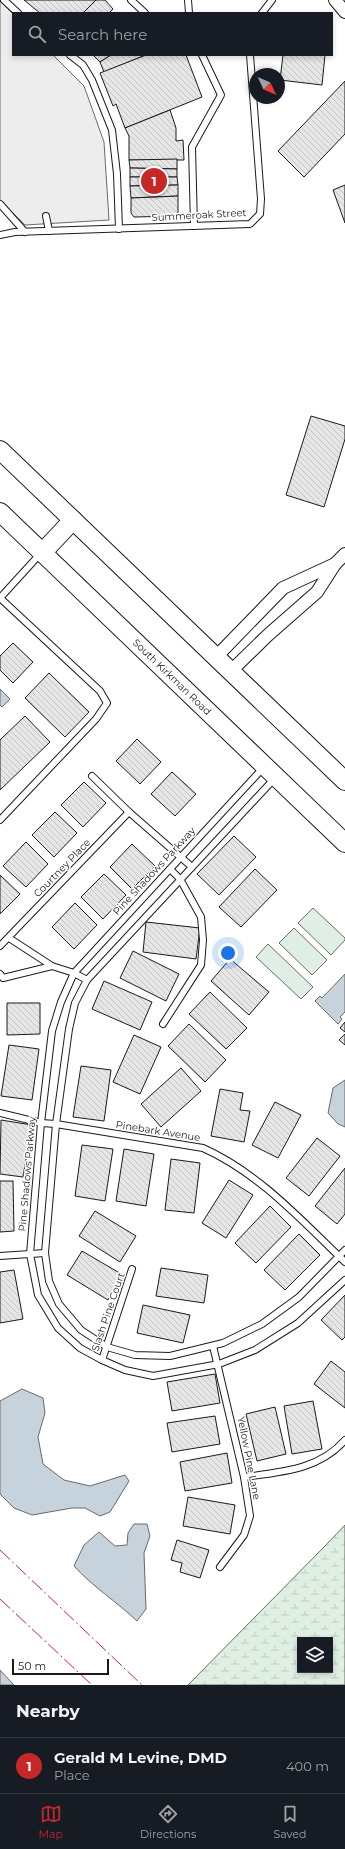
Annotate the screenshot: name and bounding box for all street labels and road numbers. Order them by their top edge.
street label: Summeroak Street [151,206,247,224]
street label: South Kirkman Road [130,636,214,718]
street label: Pine Shadows Parkway [110,824,199,918]
street label: Courtney Place [31,836,93,900]
street label: Pine Shadows Parkway [15,1115,39,1232]
street label: Pinebark Avenue [115,1118,201,1144]
street label: Slash Pine Court [88,1271,128,1353]
street label: Yellow Pine Lane [235,1415,263,1501]

